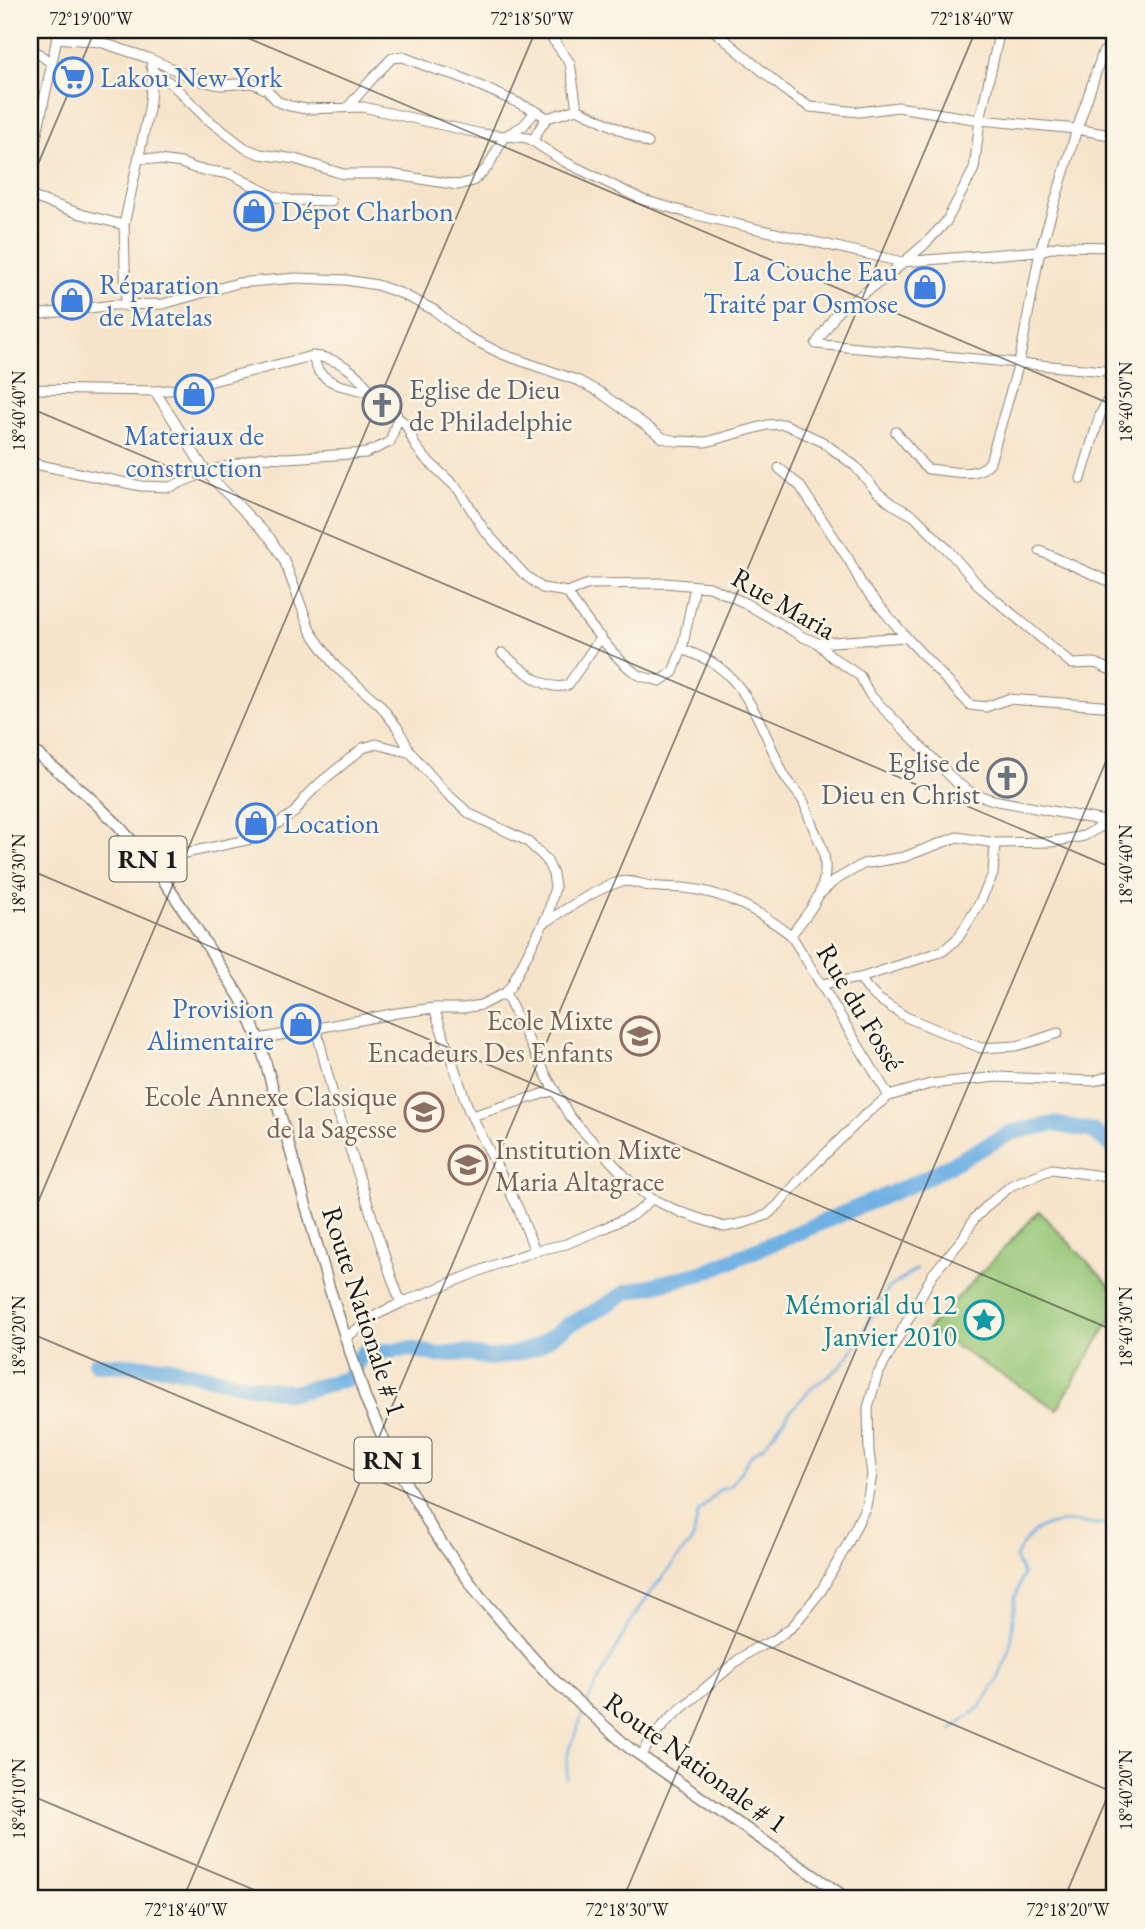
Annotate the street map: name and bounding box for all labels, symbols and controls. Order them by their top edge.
text: 72°19'00"W [49,7,133,30]
text: 72°18'50"W [490,7,574,30]
text: 72°18'40"W [930,7,1014,30]
supermarket icon: Lakou New York [52,56,94,98]
place label: Lakou New York [100,59,283,95]
shop icon: Dépot Charbon [233,190,275,232]
place label: Dépot Charbon [281,193,454,229]
place label: La Couche Eau Traité par Osmose [703,253,898,321]
place label: Réparation de Matelas [99,266,220,334]
shop icon: La Couche Eau Traité par Osmose [904,266,946,308]
shop icon: Réparation de Matelas [51,279,93,321]
text: 18°40'50"N [1114,361,1137,442]
text: 18°40'40"N [7,370,30,451]
place label: Eglise de Dieu de Philadelphie [409,371,573,439]
shop icon: Materiaux de construction [173,373,215,415]
church icon: Eglise de Dieu de Philadelphie [361,384,403,426]
place label: Materiaux de construction [124,417,264,485]
street label: Rue Maria [725,559,843,648]
place label: Eglise de Dieu en Christ [821,744,980,812]
church icon: Eglise de Dieu en Christ [986,757,1028,799]
shop icon: Location [235,802,277,844]
place label: Location [283,805,380,841]
text: 18°40'40"N [1114,824,1137,905]
text: 18°40'30"N [7,833,30,914]
road number: RN 1 [110,836,186,881]
street label: Rue du Fossé [809,937,913,1077]
place label: Provision Alimentaire [145,990,274,1058]
place label: Ecole Mixte Encadeurs Des Enfants [367,1002,613,1070]
shop icon: Provision Alimentaire [280,1003,322,1045]
school or university icon: Ecole Mixte Encadeurs Des Enfants [619,1015,661,1057]
place label: Ecole Annexe Classique de la Sagesse [144,1078,397,1146]
school or university icon: Ecole Annexe Classique de la Sagesse [403,1091,445,1133]
place label: Institution Mixte Maria Altagrace [495,1131,681,1199]
school or university icon: Institution Mixte Maria Altagrace [447,1144,489,1186]
street label: Route Nationale # 1 [314,1202,416,1420]
place label: Mémorial du 12 Janvier 2010 [785,1286,958,1354]
text: 18°40'30"N [1114,1286,1137,1367]
text: 18°40'20"N [7,1295,30,1376]
place icon: Mémorial du 12 Janvier 2010 [963,1299,1005,1341]
road number: RN 1 [354,1438,432,1483]
street label: Route Nationale # 1 [597,1683,795,1841]
text: 18°40'20"N [1114,1749,1137,1830]
text: 18°40'10"N [7,1758,30,1839]
text: 72°18'40"W [144,1898,228,1921]
text: 72°18'30"W [585,1898,669,1921]
text: 72°18'20"W [1026,1898,1110,1921]

